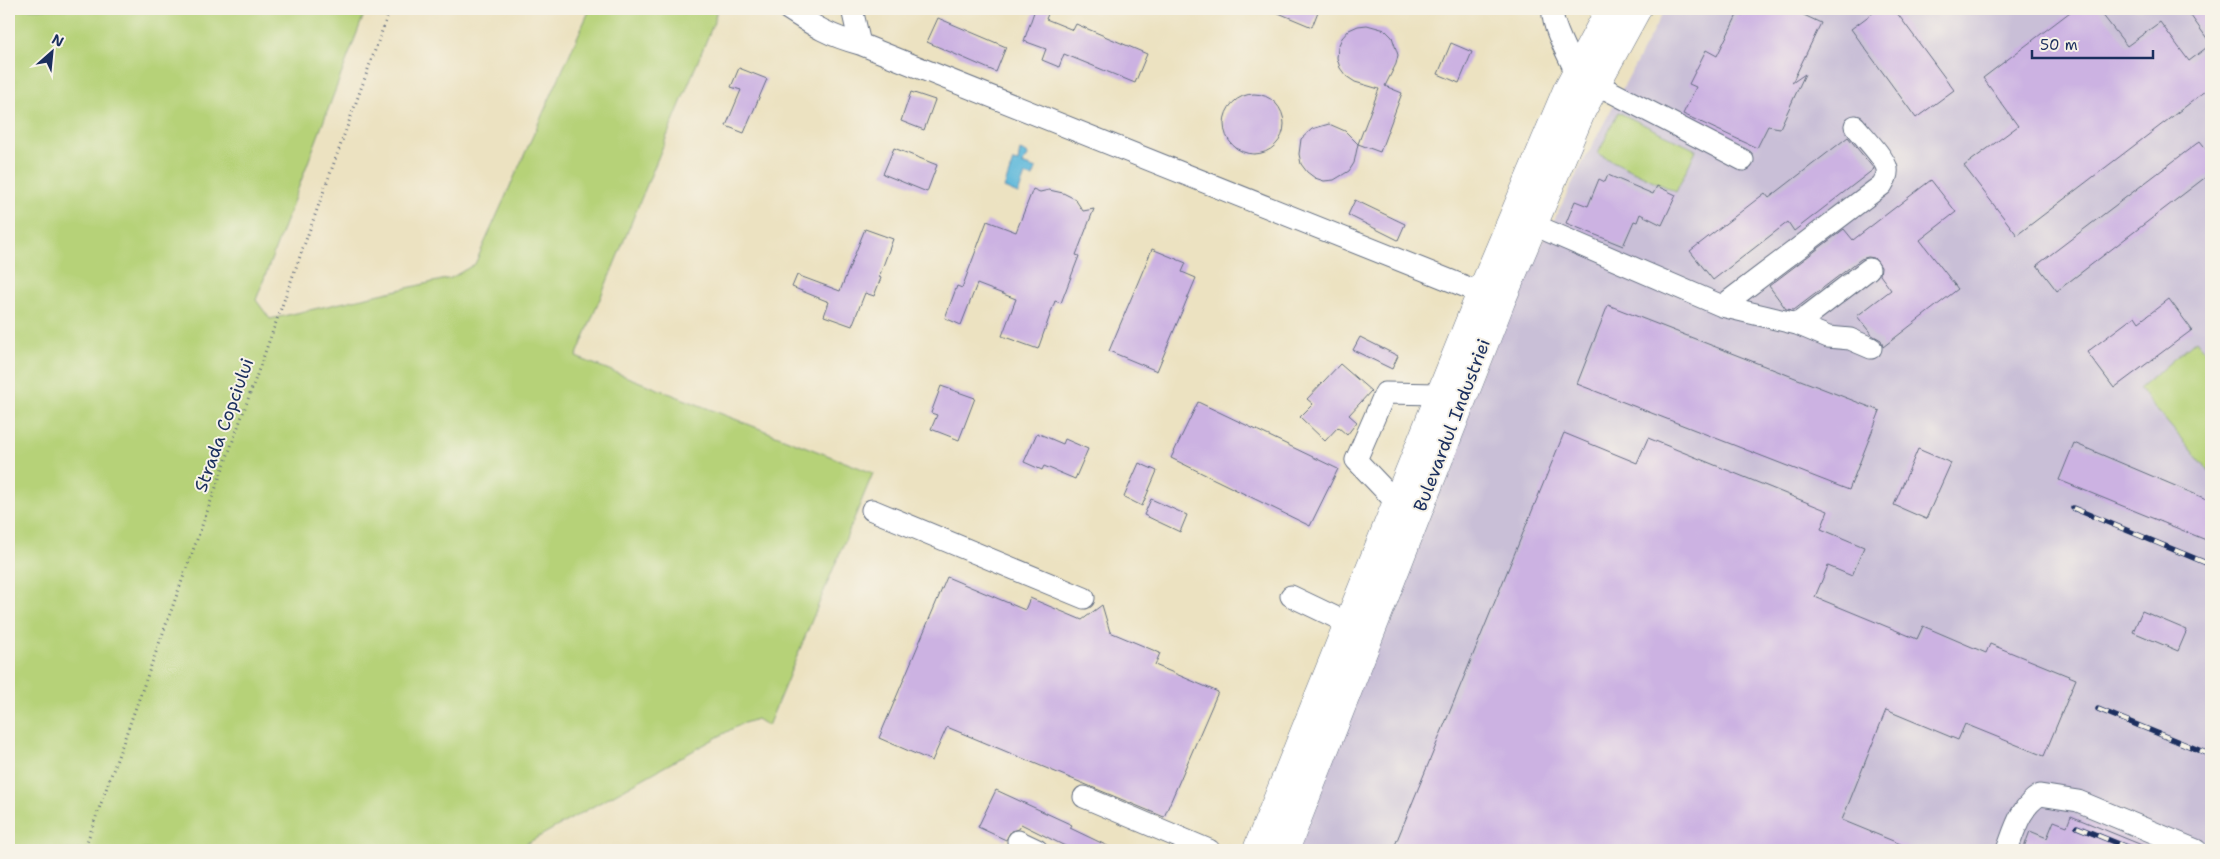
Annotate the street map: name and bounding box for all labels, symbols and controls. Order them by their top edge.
north arrow [28,28,78,78]
scale bar [2032,28,2154,60]
text: N [49,30,67,51]
text: 50 m [2040,35,2078,55]
street label: Bulevardul Industriei [1408,335,1496,515]
street label: Strada Copciului [189,355,259,495]

